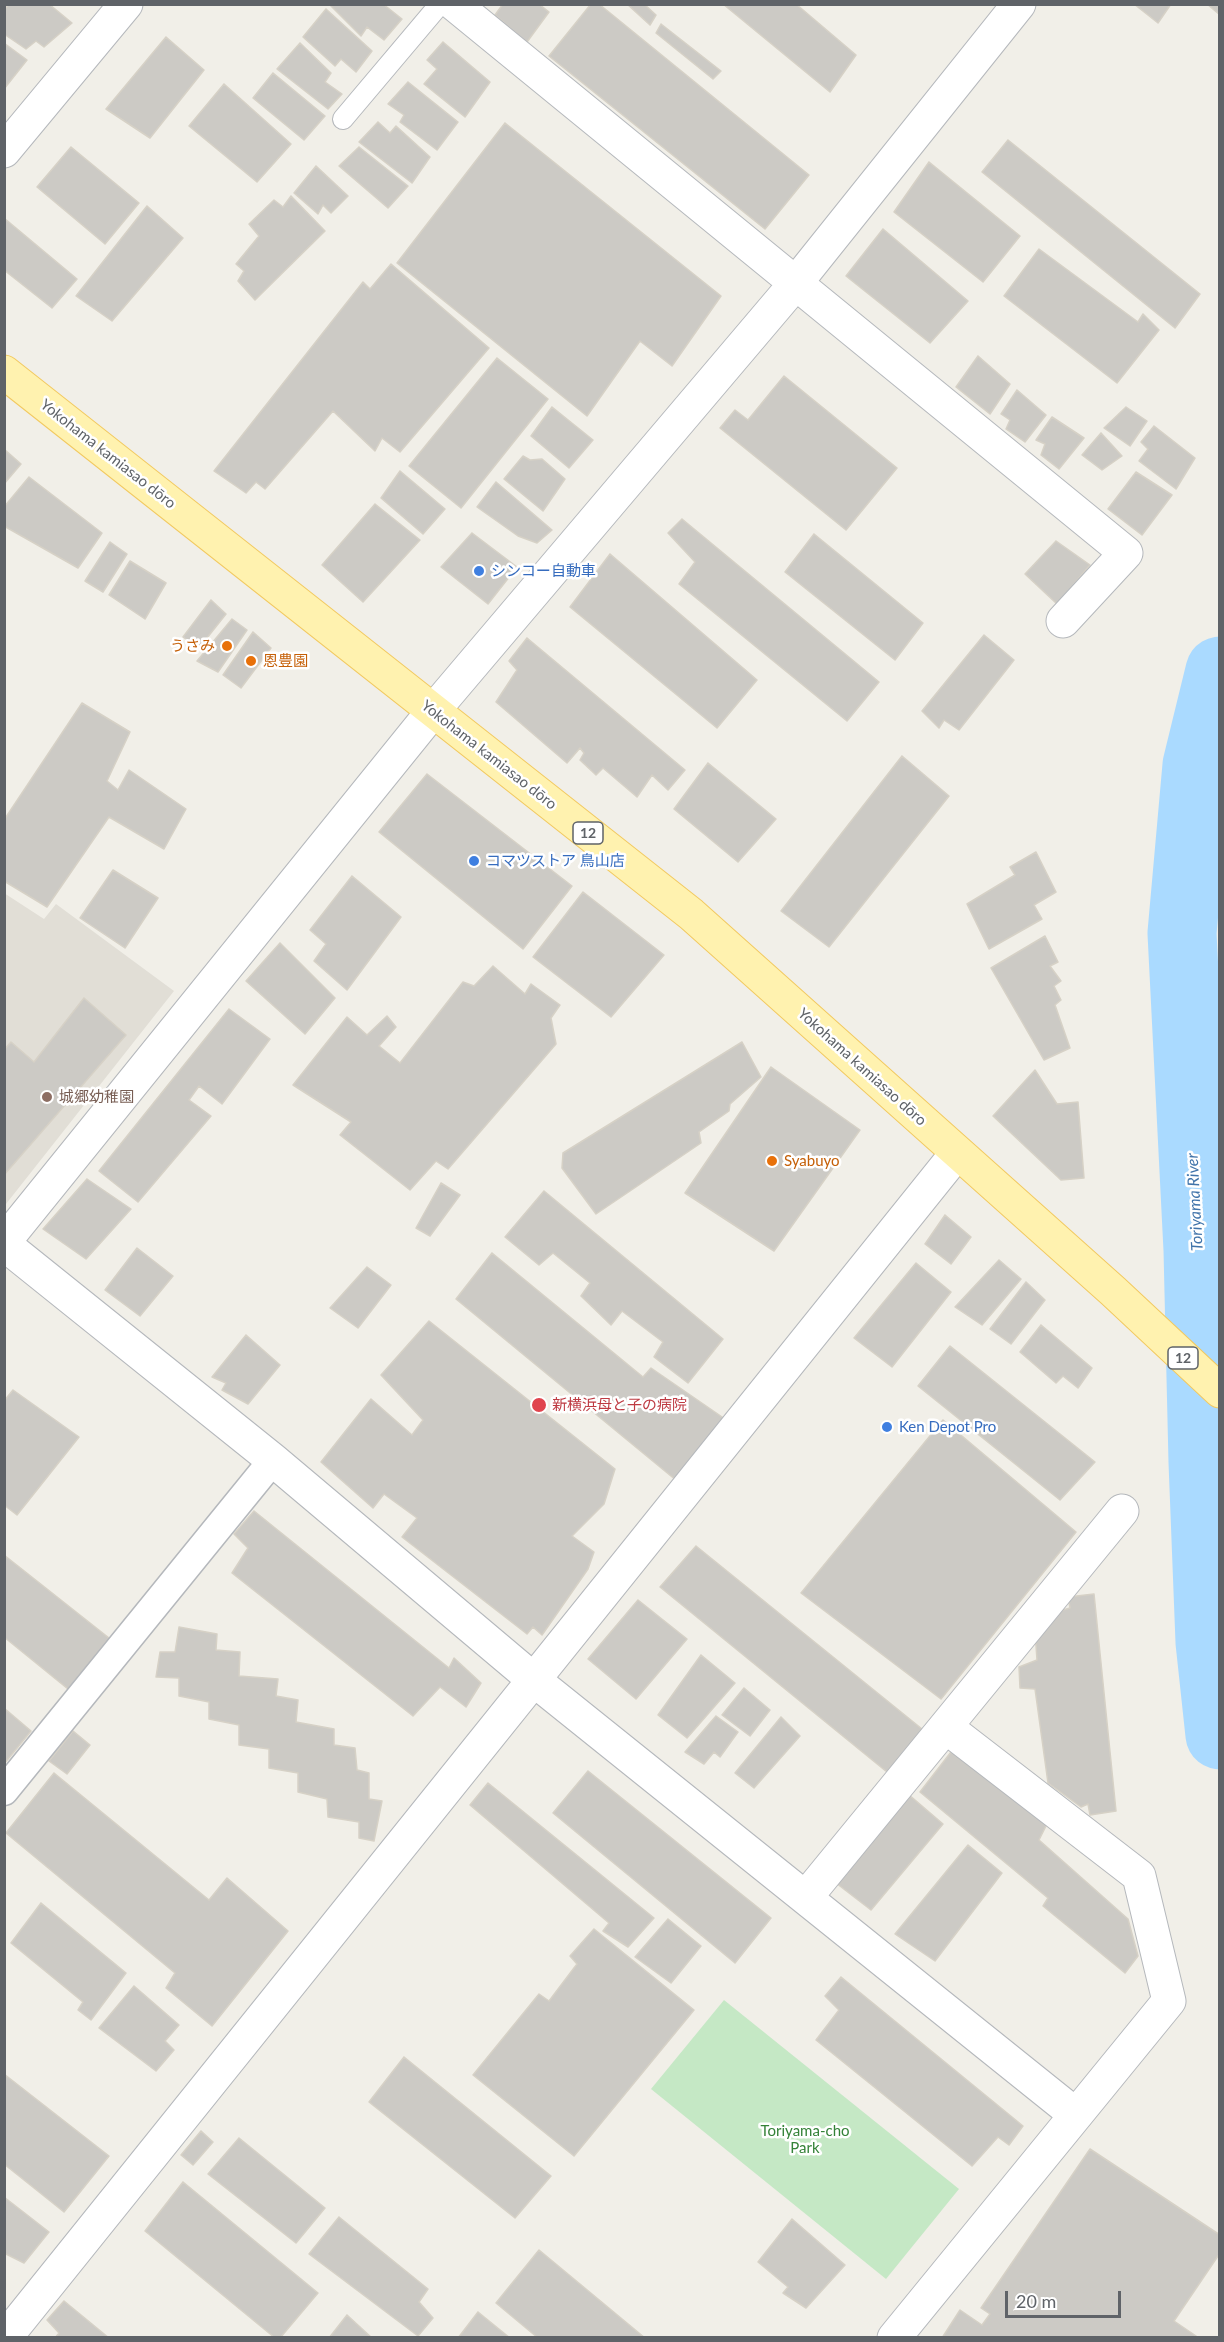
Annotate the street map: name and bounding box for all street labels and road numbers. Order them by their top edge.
street label: Yokohama kamiasao dōro [37,396,179,512]
street label: Yokohama kamiasao dōro [418,697,560,813]
road number: 12 [573,822,603,844]
street label: Yokohama kamiasao dōro [794,1005,930,1129]
road number: 12 [1168,1347,1198,1369]

